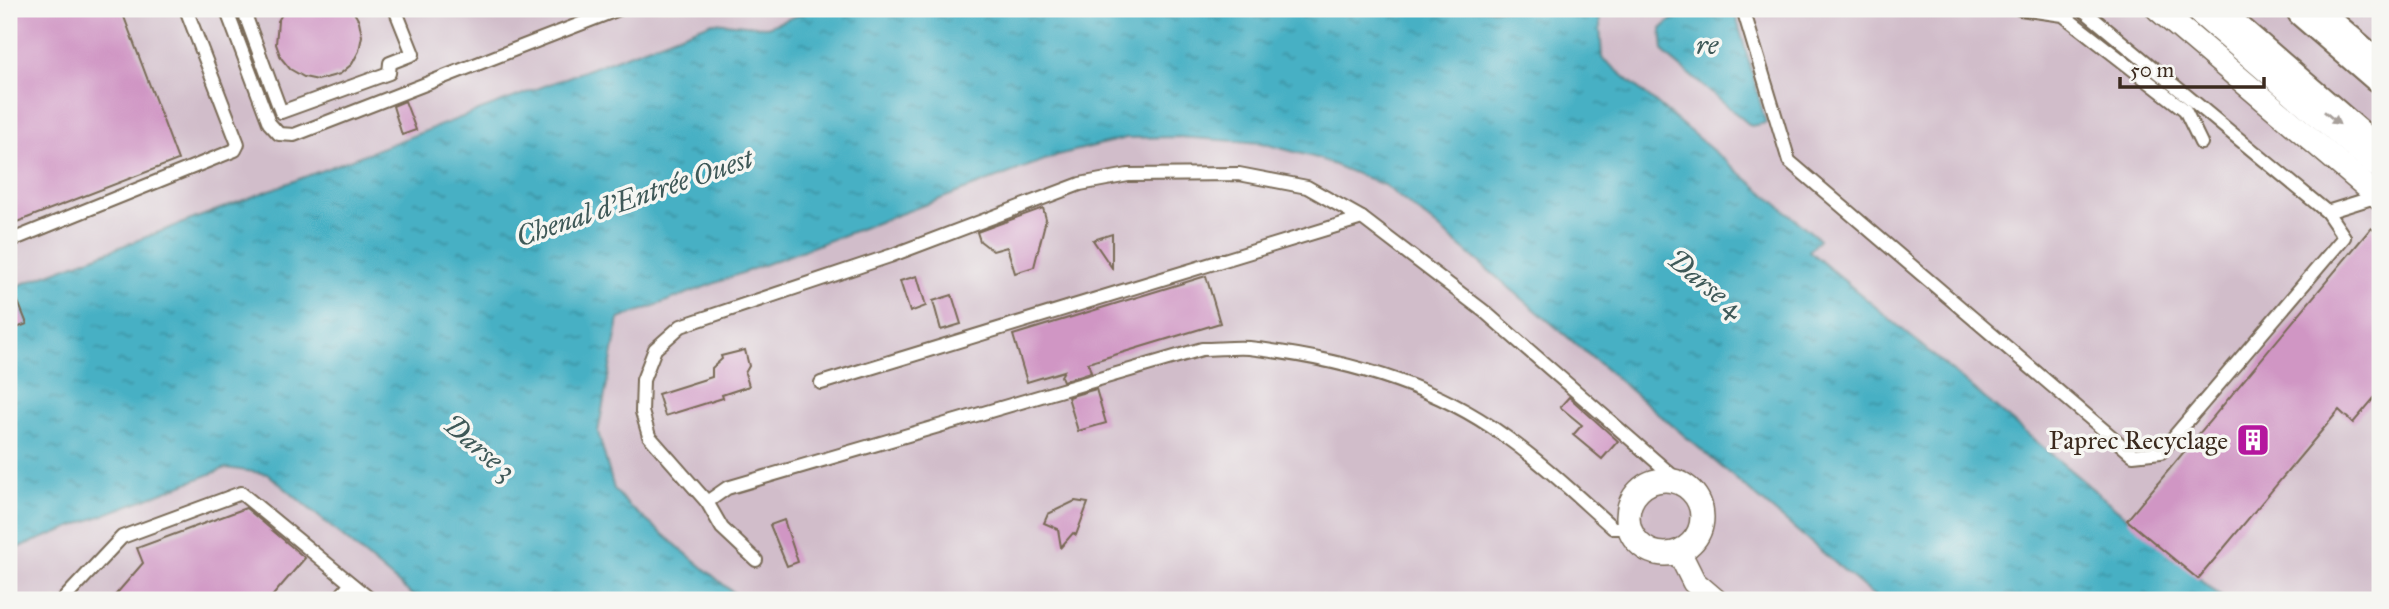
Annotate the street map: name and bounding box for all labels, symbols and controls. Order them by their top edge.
water label: re [1696,27,1719,62]
scale bar [2120,46,2263,90]
text: 50 m [2130,57,2175,83]
one-way arrow [2323,110,2341,126]
water label: Chenal d'Entrée Ouest [511,140,759,254]
water label: Darse 4 [1660,241,1752,326]
water label: Darse 3 [436,406,523,488]
building icon: Paprec Recyclage [2234,421,2272,459]
place label: Paprec Recyclage [2049,424,2228,456]

